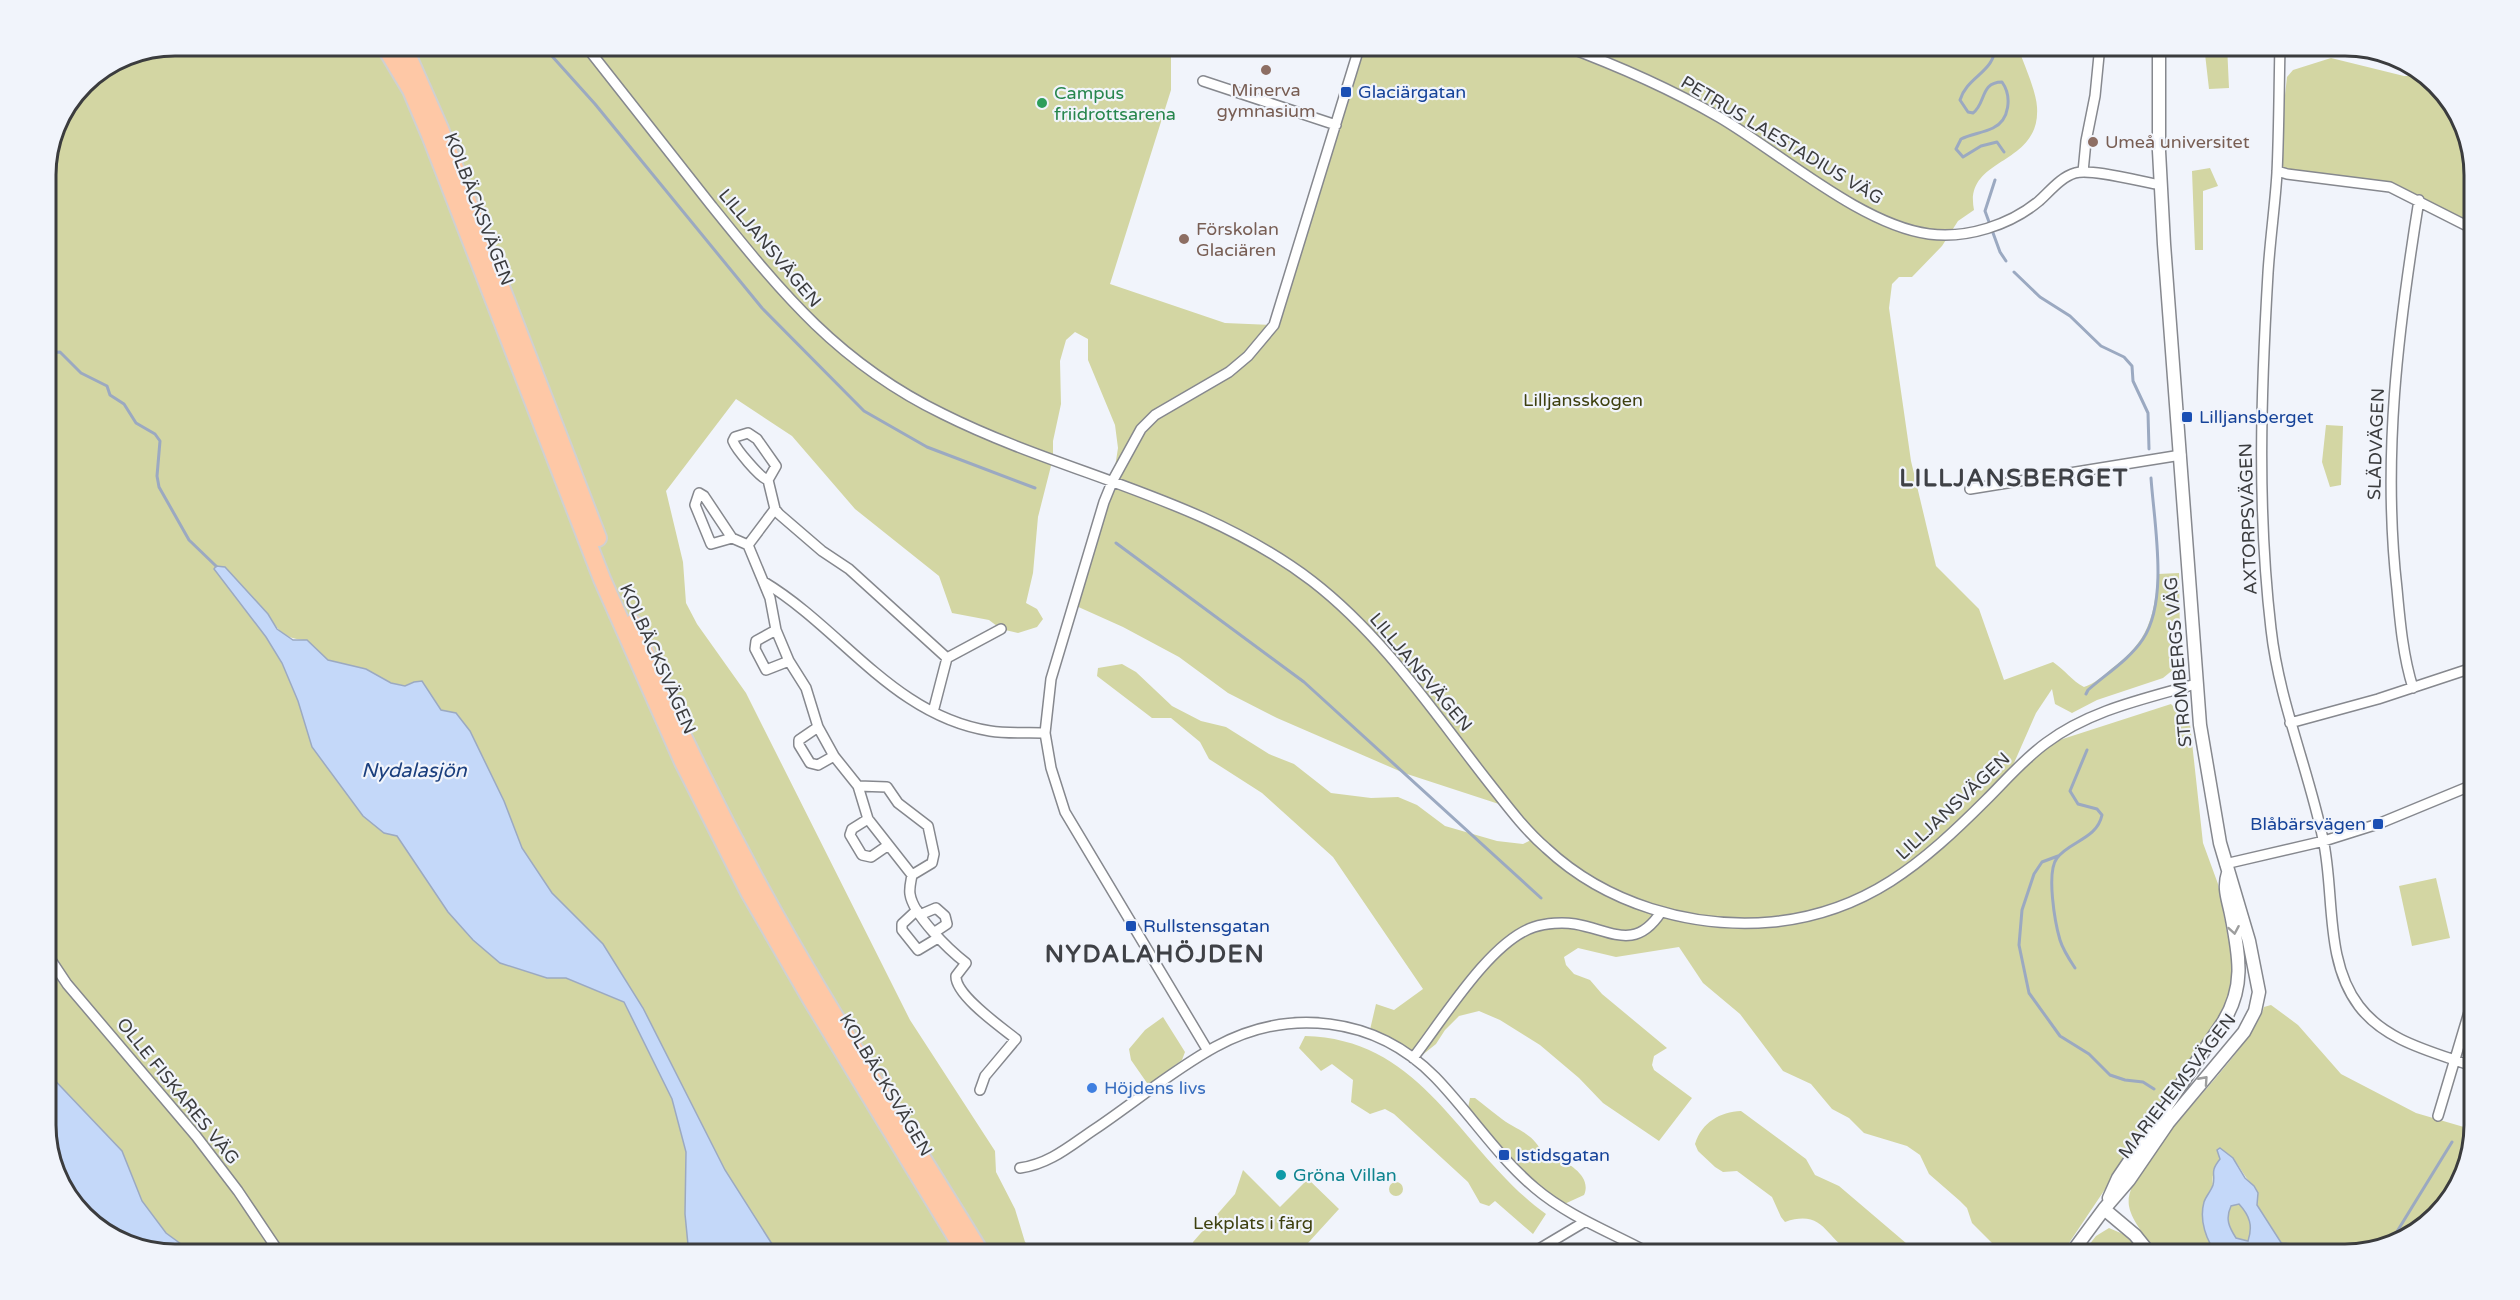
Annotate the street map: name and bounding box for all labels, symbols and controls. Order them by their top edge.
marker: Minerva gymnasium [1259,63,1273,77]
street label: PETRUS LAESTADIUS VÄG [1677,71,1887,209]
place label: Minerva gymnasium [1216,79,1316,122]
place label: Glaciärgatan [1358,81,1466,103]
place label: Campus friidrottsarena [1054,82,1176,125]
marker: Glaciärgatan [1339,85,1353,99]
marker: Campus friidrottsarena [1035,96,1049,110]
street label: KOLBÄCKSVÄGEN [440,129,518,289]
place label: Umeå universitet [2105,131,2250,153]
marker: Umeå universitet [2086,135,2100,149]
street label: LILLJANSVÄGEN [714,184,826,312]
place label: Förskolan Glaciären [1196,218,1279,261]
marker: Förskolan Glaciären [1177,232,1191,246]
street label: SLÄDVÄGEN [2363,388,2389,500]
park label: Lilljansskogen [1523,389,1643,411]
place label: Lilljansberget [2199,406,2314,428]
marker: Lilljansberget [2180,410,2194,424]
street label: AXTORPSVÄGEN [2234,443,2262,595]
district label: LILLJANSBERGET [1899,464,2129,493]
street label: STROMBERGS VÄG [2160,576,2196,748]
street label: KOLBÄCKSVÄGEN [615,580,701,738]
street label: LILLJANSVÄGEN [1365,608,1477,736]
street label: LILLJANSVÄGEN [1891,748,2015,864]
water label: Nydalasjön [361,759,468,783]
place label: Blåbärsvägen [2250,813,2366,835]
marker: Blåbärsvägen [2371,817,2385,831]
place label: Rullstensgatan [1143,915,1270,937]
marker: Rullstensgatan [1124,919,1138,933]
one-way arrow [2227,924,2240,934]
district label: NYDALAHÖJDEN [1045,940,1265,969]
street label: MARIEHEMSVÄGEN [2113,1009,2241,1163]
street label: KOLBÄCKSVÄGEN [835,1010,937,1160]
street label: OLLE FISKARES VÄG [112,1013,244,1169]
place label: Höjdens livs [1104,1077,1206,1099]
one-way arrow [2197,1077,2208,1087]
marker: Höjdens livs [1085,1081,1099,1095]
place label: Istidsgatan [1516,1144,1610,1166]
marker: Istidsgatan [1497,1148,1511,1162]
place label: Gröna Villan [1293,1164,1397,1186]
marker: Gröna Villan [1274,1168,1288,1182]
park label: Lekplats i färg [1193,1212,1313,1234]

